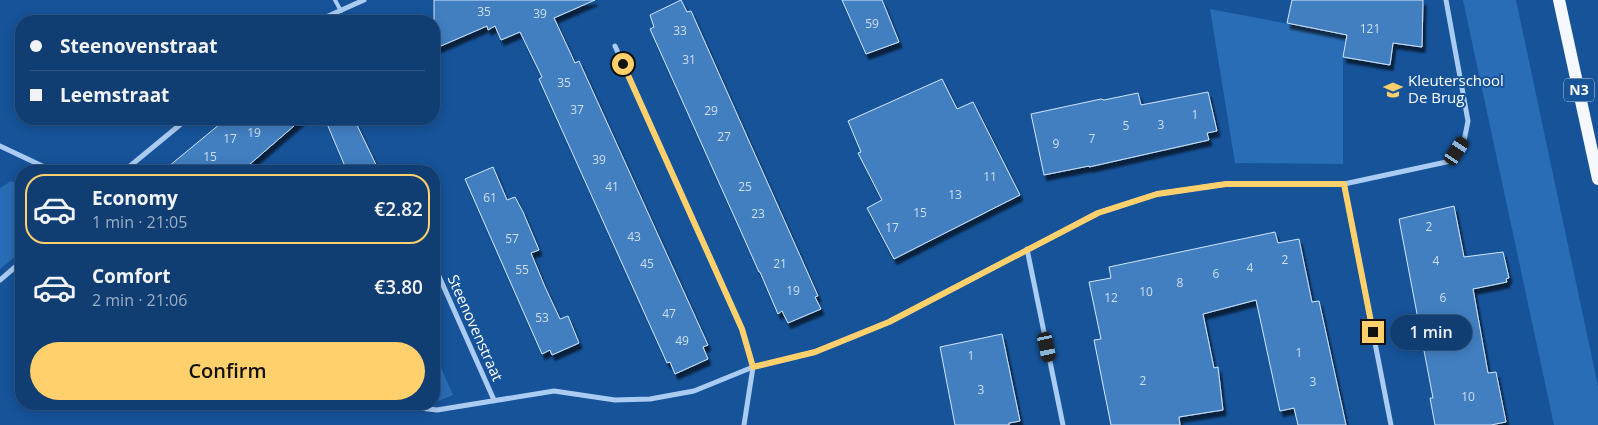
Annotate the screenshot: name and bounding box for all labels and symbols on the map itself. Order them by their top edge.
house number: 35 [477,3,491,20]
house number: 39 [533,5,547,22]
house number: 59 [865,15,879,32]
house number: 121 [1360,20,1380,37]
house number: 33 [673,22,687,39]
house number: 31 [682,51,696,68]
route start [612,53,634,75]
place label: Kleuterschool De Brug [1408,70,1504,107]
house number: 35 [557,74,571,91]
road number: N3 [1564,78,1594,102]
school or university icon: Kleuterschool De Brug [1382,79,1404,101]
house number: 37 [570,101,584,118]
house number: 29 [704,102,718,119]
house number: 1 [1192,106,1198,123]
house number: 3 [1158,116,1165,133]
house number: 5 [1123,117,1130,134]
house number: 19 [247,124,261,141]
house number: 27 [717,128,731,145]
house number: 17 [223,130,237,147]
house number: 7 [1089,130,1096,147]
car [1442,134,1471,168]
house number: 9 [1053,135,1060,152]
house number: 15 [203,148,217,165]
house number: 39 [592,151,606,168]
house number: 11 [983,168,997,185]
house number: 41 [605,178,619,195]
house number: 25 [738,178,752,195]
house number: 13 [948,186,962,203]
house number: 61 [483,189,497,206]
house number: 15 [913,204,927,221]
house number: 23 [751,205,765,222]
house number: 2 [1426,218,1433,235]
house number: 17 [885,219,899,236]
house number: 43 [627,228,641,245]
house number: 57 [505,230,519,247]
house number: 2 [1282,251,1289,268]
house number: 4 [1433,252,1440,269]
house number: 45 [640,255,654,272]
house number: 21 [773,255,787,272]
house number: 4 [1247,259,1254,276]
house number: 55 [515,261,529,278]
house number: 6 [1213,265,1220,282]
street label: Steenovenstraat [444,271,508,384]
house number: 8 [1177,274,1184,291]
house number: 19 [786,282,800,299]
house number: 10 [1139,283,1153,300]
house number: 12 [1104,289,1118,306]
house number: 6 [1440,289,1447,306]
house number: 47 [662,305,676,322]
house number: 53 [535,309,549,326]
callout: 1 min [1390,314,1473,350]
route end [1362,321,1384,343]
car [1036,331,1057,363]
house number: 49 [675,332,689,349]
house number: 1 [1296,344,1302,361]
house number: 1 [968,347,974,364]
house number: 2 [1140,372,1147,389]
house number: 3 [1310,373,1317,390]
house number: 3 [978,381,985,398]
house number: 10 [1461,388,1475,405]

